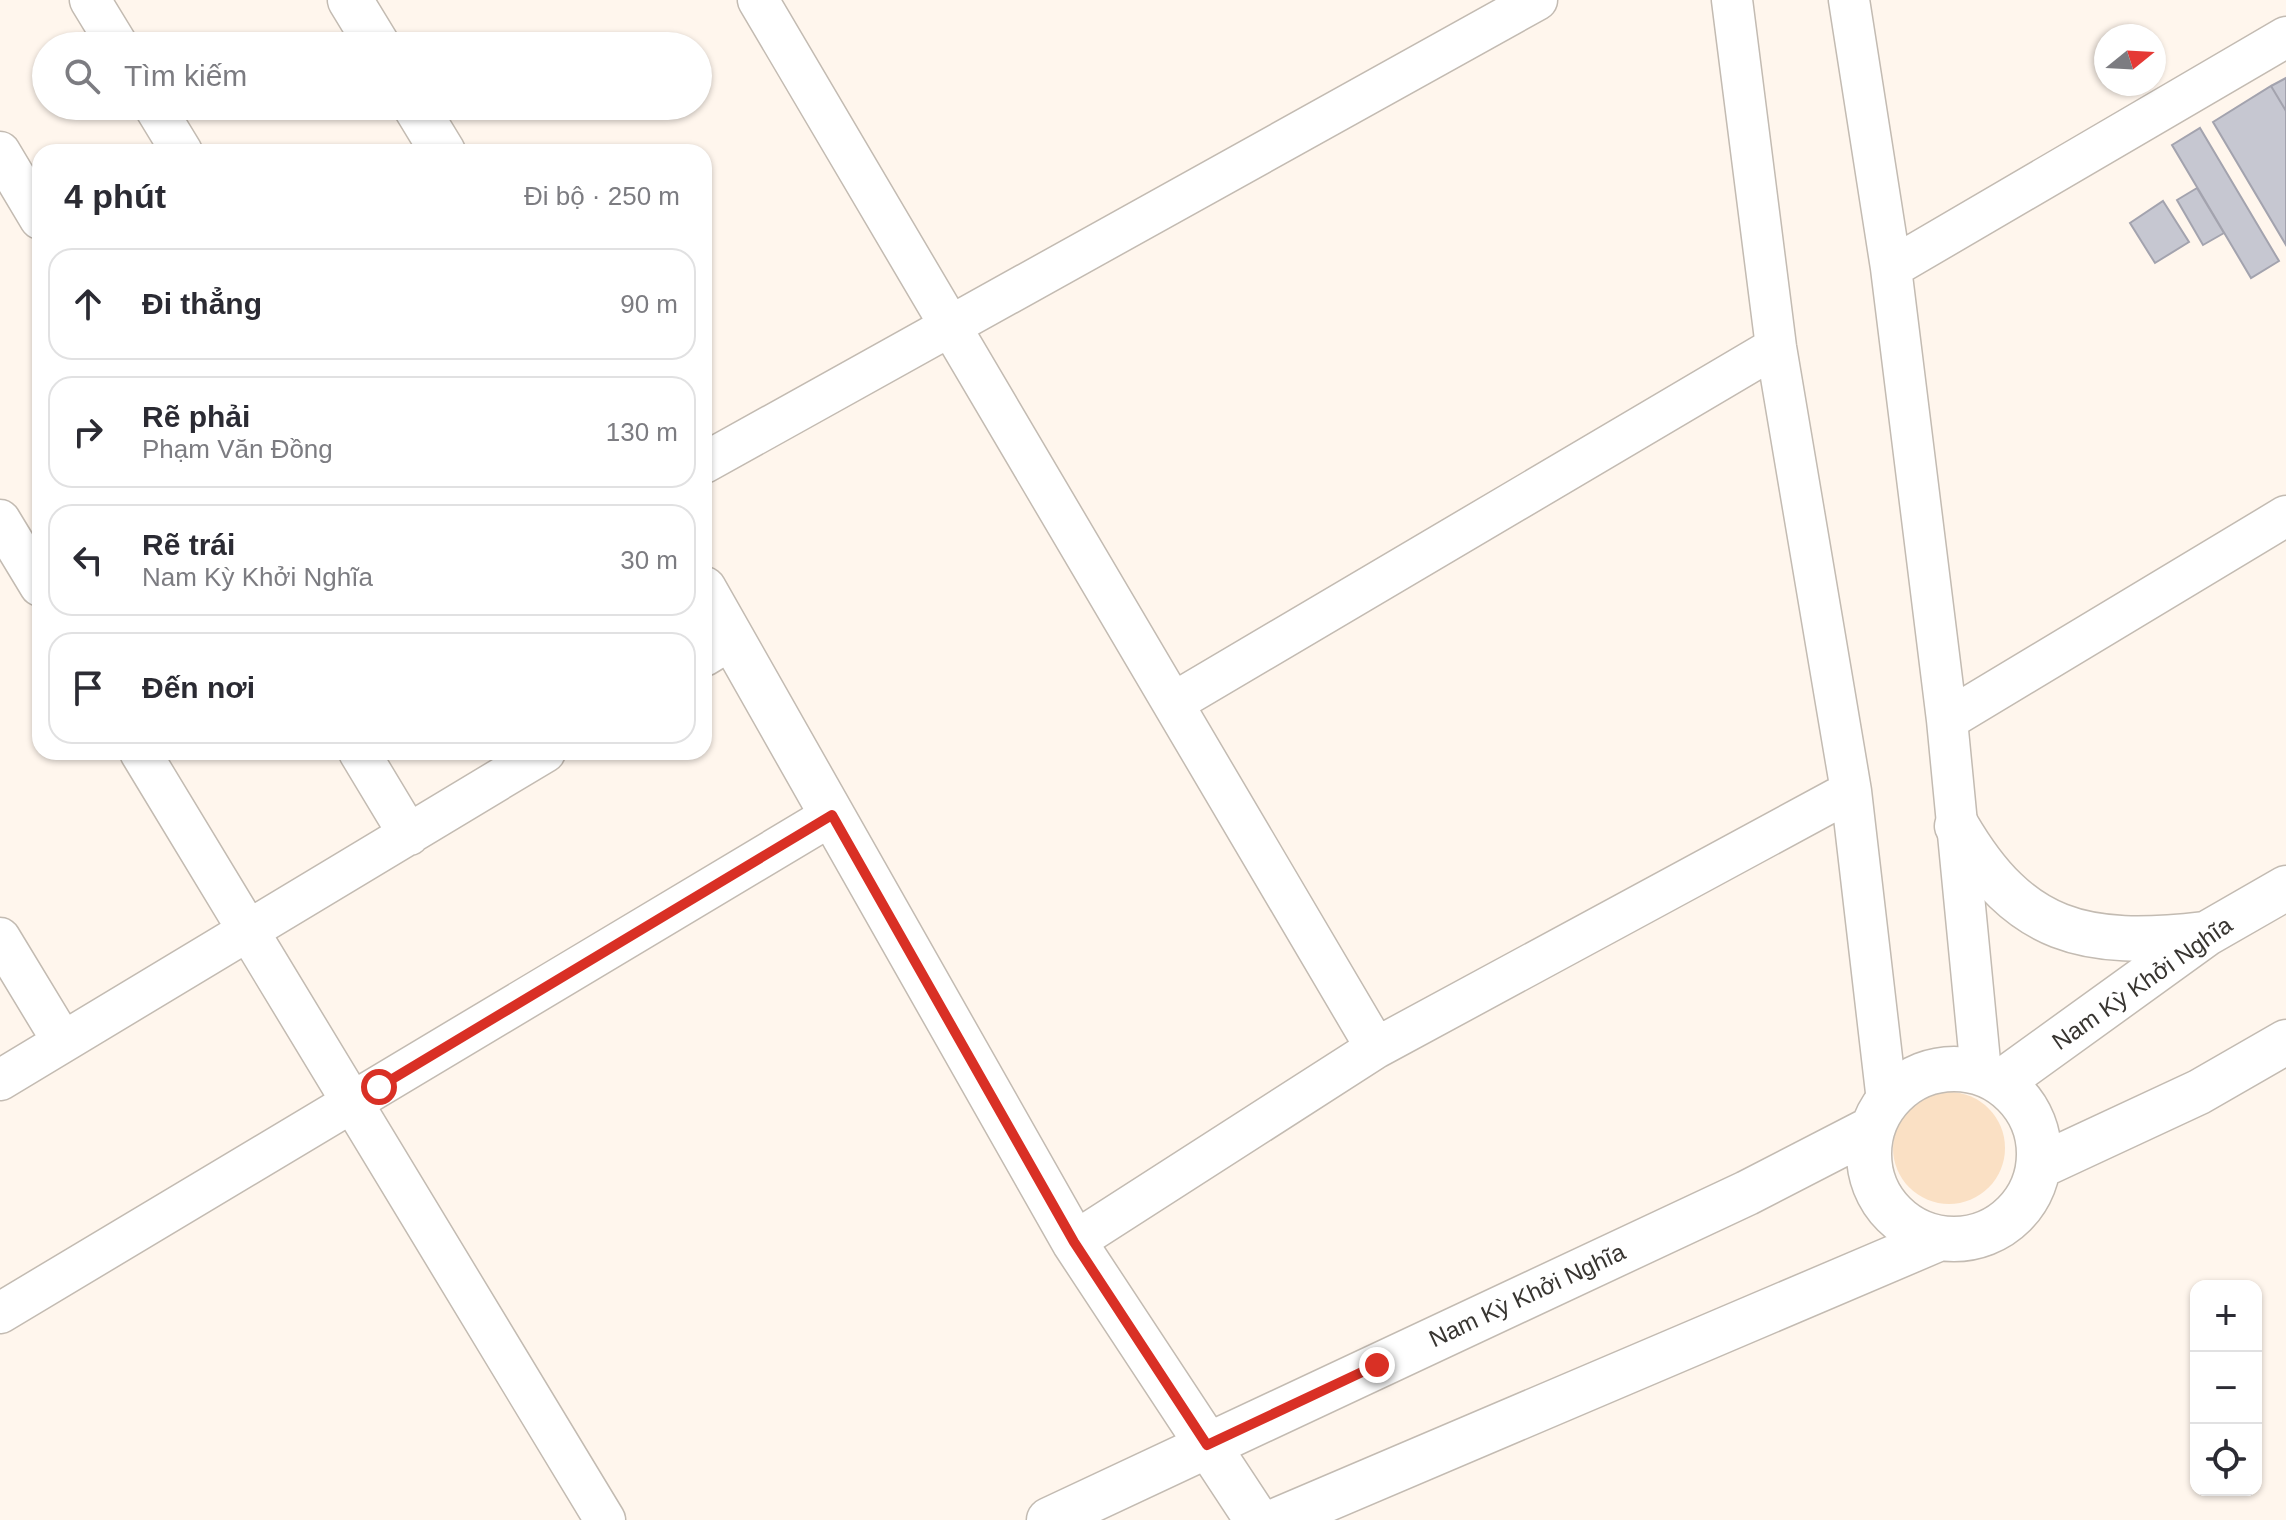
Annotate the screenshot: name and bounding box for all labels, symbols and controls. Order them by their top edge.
north arrow [2094,24,2166,96]
search box [32,32,712,120]
icon: search [60,54,104,98]
text: Tìm kiếm [124,59,247,92]
text: 4 phút [64,177,166,215]
text: Đi bộ · 250 m [524,181,680,211]
icon: ahead [66,282,110,326]
text: Đi thẳng [142,287,262,320]
text: 90 m [620,289,678,319]
text: Rẽ phải [142,400,250,433]
icon: right [66,410,110,454]
text: 130 m [606,417,678,447]
text: Phạm Văn Đồng [142,434,333,464]
text: Rẽ trái [142,528,235,561]
icon: left [66,538,110,582]
text: 30 m [620,545,678,575]
text: Nam Kỳ Khởi Nghĩa [142,562,373,592]
icon: arrive [66,666,110,710]
text: Đến nơi [142,671,255,704]
street label: Nam Kỳ Khởi Nghĩa [2047,910,2238,1055]
route start [361,1069,397,1105]
street label: Nam Kỳ Khởi Nghĩa [1425,1237,1630,1352]
map controls [2190,1280,2262,1496]
button: + [2190,1280,2262,1352]
route end [1359,1347,1395,1383]
button: − [2190,1352,2262,1424]
button: locate [2190,1424,2262,1496]

